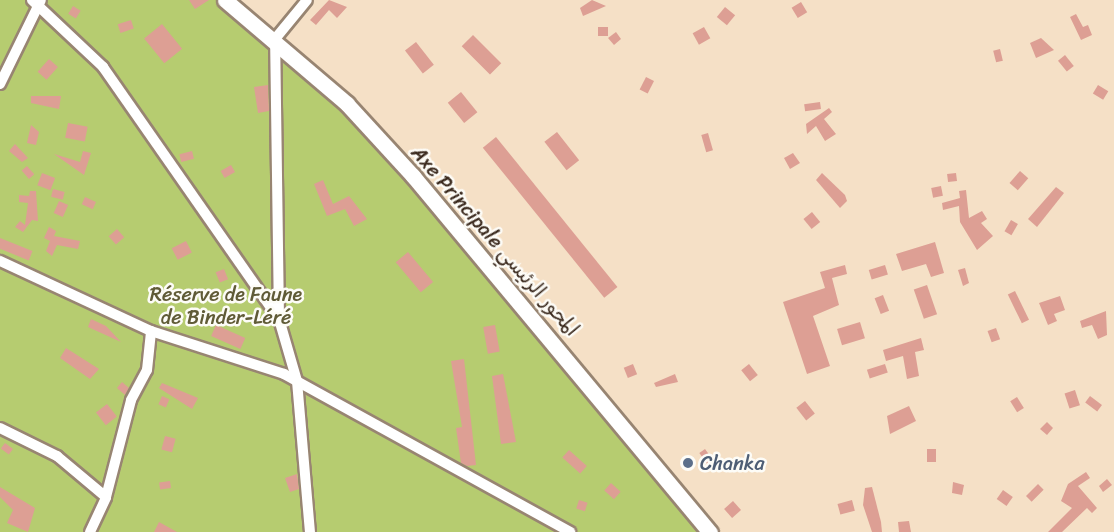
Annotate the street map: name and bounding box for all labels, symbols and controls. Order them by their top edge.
street label: Axe Principale المحور الرئيسي [406,141,584,341]
park label: Réserve de Faune de Binder-Léré [150,283,302,330]
place label: Chanka [700,451,764,475]
marker: Chanka [681,456,695,470]

